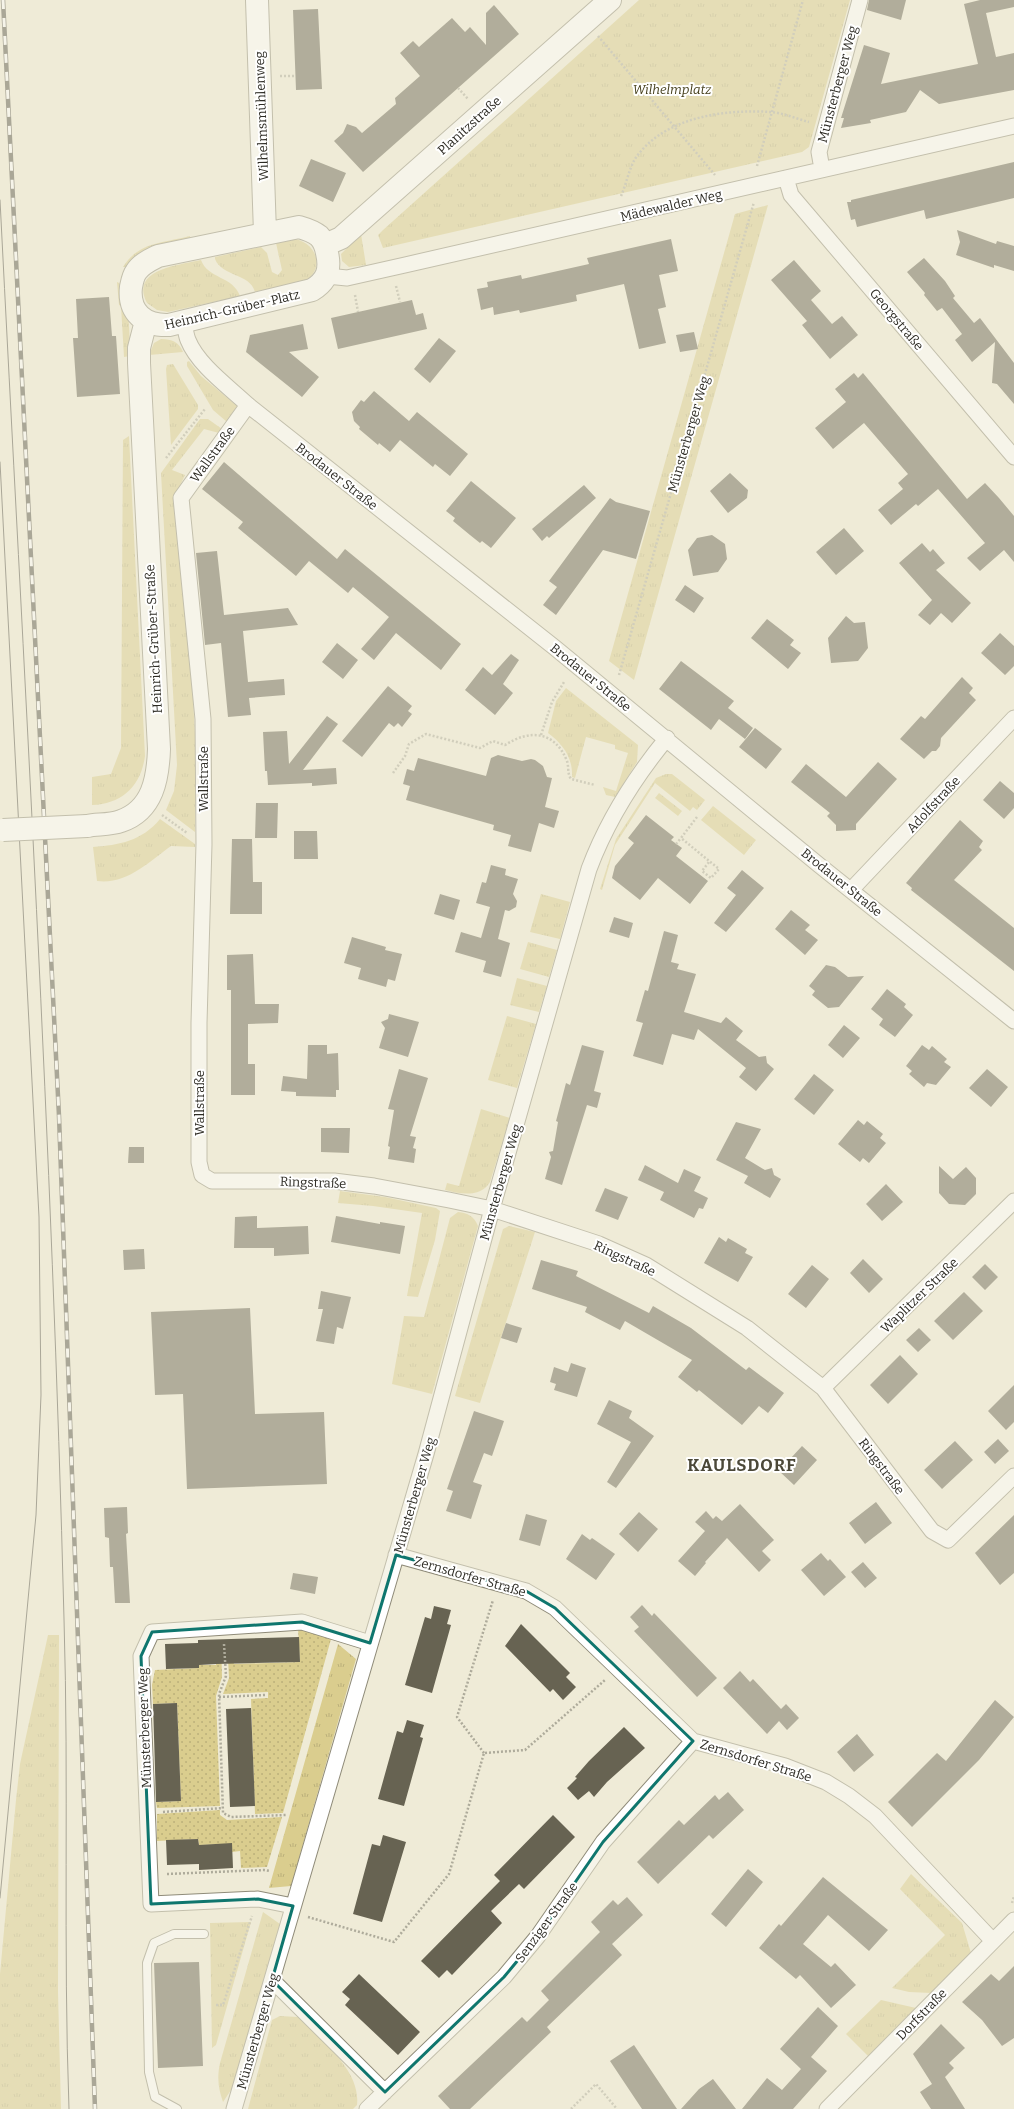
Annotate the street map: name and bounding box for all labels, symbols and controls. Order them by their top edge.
street label: Münsterberger Weg [815,24,860,144]
street label: Wilhelmsmühlenweg [252,51,271,181]
park label: Wilhelmplatz [633,82,711,97]
street label: Planitzstraße [435,93,504,158]
street label: Mädewalder Weg [619,186,723,224]
street label: Georgstraße [867,286,927,353]
street label: Heinrich-Grüber-Platz [163,287,301,332]
street label: Münsterberger Weg [665,374,712,494]
street label: Wallstraße [187,423,238,485]
street label: Brodauer Straße [293,440,380,513]
street label: Heinrich-Grüber-Straße [142,564,165,714]
street label: Brodauer Straße [547,640,634,715]
street label: Wallstraße [196,746,211,812]
street label: Adolfstraße [904,773,963,835]
street label: Brodauer Straße [798,845,885,920]
street label: Wallstraße [192,1070,207,1136]
street label: Münsterberger Weg [477,1122,524,1242]
street label: Ringstraße [280,1174,346,1191]
street label: Ringstraße [592,1238,658,1279]
street label: Waplitzer Straße [878,1255,961,1336]
street label: Münsterberger Weg [391,1435,438,1555]
street label: Ringstraße [856,1435,908,1497]
district label: KAULSDORF [687,1455,797,1476]
street label: Zernsdorfer Straße [412,1553,528,1600]
street label: Münsterberger Weg [135,1667,154,1789]
street label: Zernsdorfer Straße [698,1736,813,1785]
street label: Senziger Straße [512,1879,581,1965]
street label: Münsterberger Weg [234,1971,281,2091]
street label: Dorfstraße [893,1986,950,2043]

